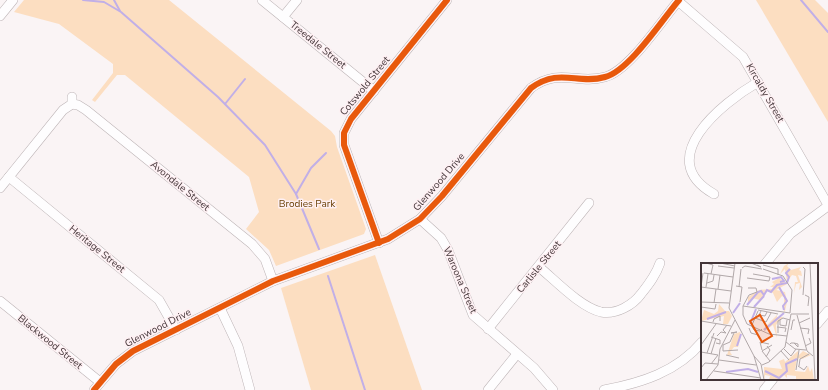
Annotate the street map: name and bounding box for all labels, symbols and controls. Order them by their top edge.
street label: Treedale Street [287,18,349,72]
street label: Cotswold Street [337,53,394,119]
street label: Kircaldy Street [743,61,788,125]
street label: Glenwood Drive [410,150,468,214]
street label: Avondale Street [147,158,213,215]
park label: Brodies Park [279,197,336,211]
street label: Heritage Street [66,222,128,276]
street label: Carlisle Street [514,237,565,296]
street label: Waroona Street [440,244,481,316]
inset map [701,263,818,380]
street label: Glenwood Drive [122,305,194,351]
street label: Blackwood Street [15,312,86,373]

